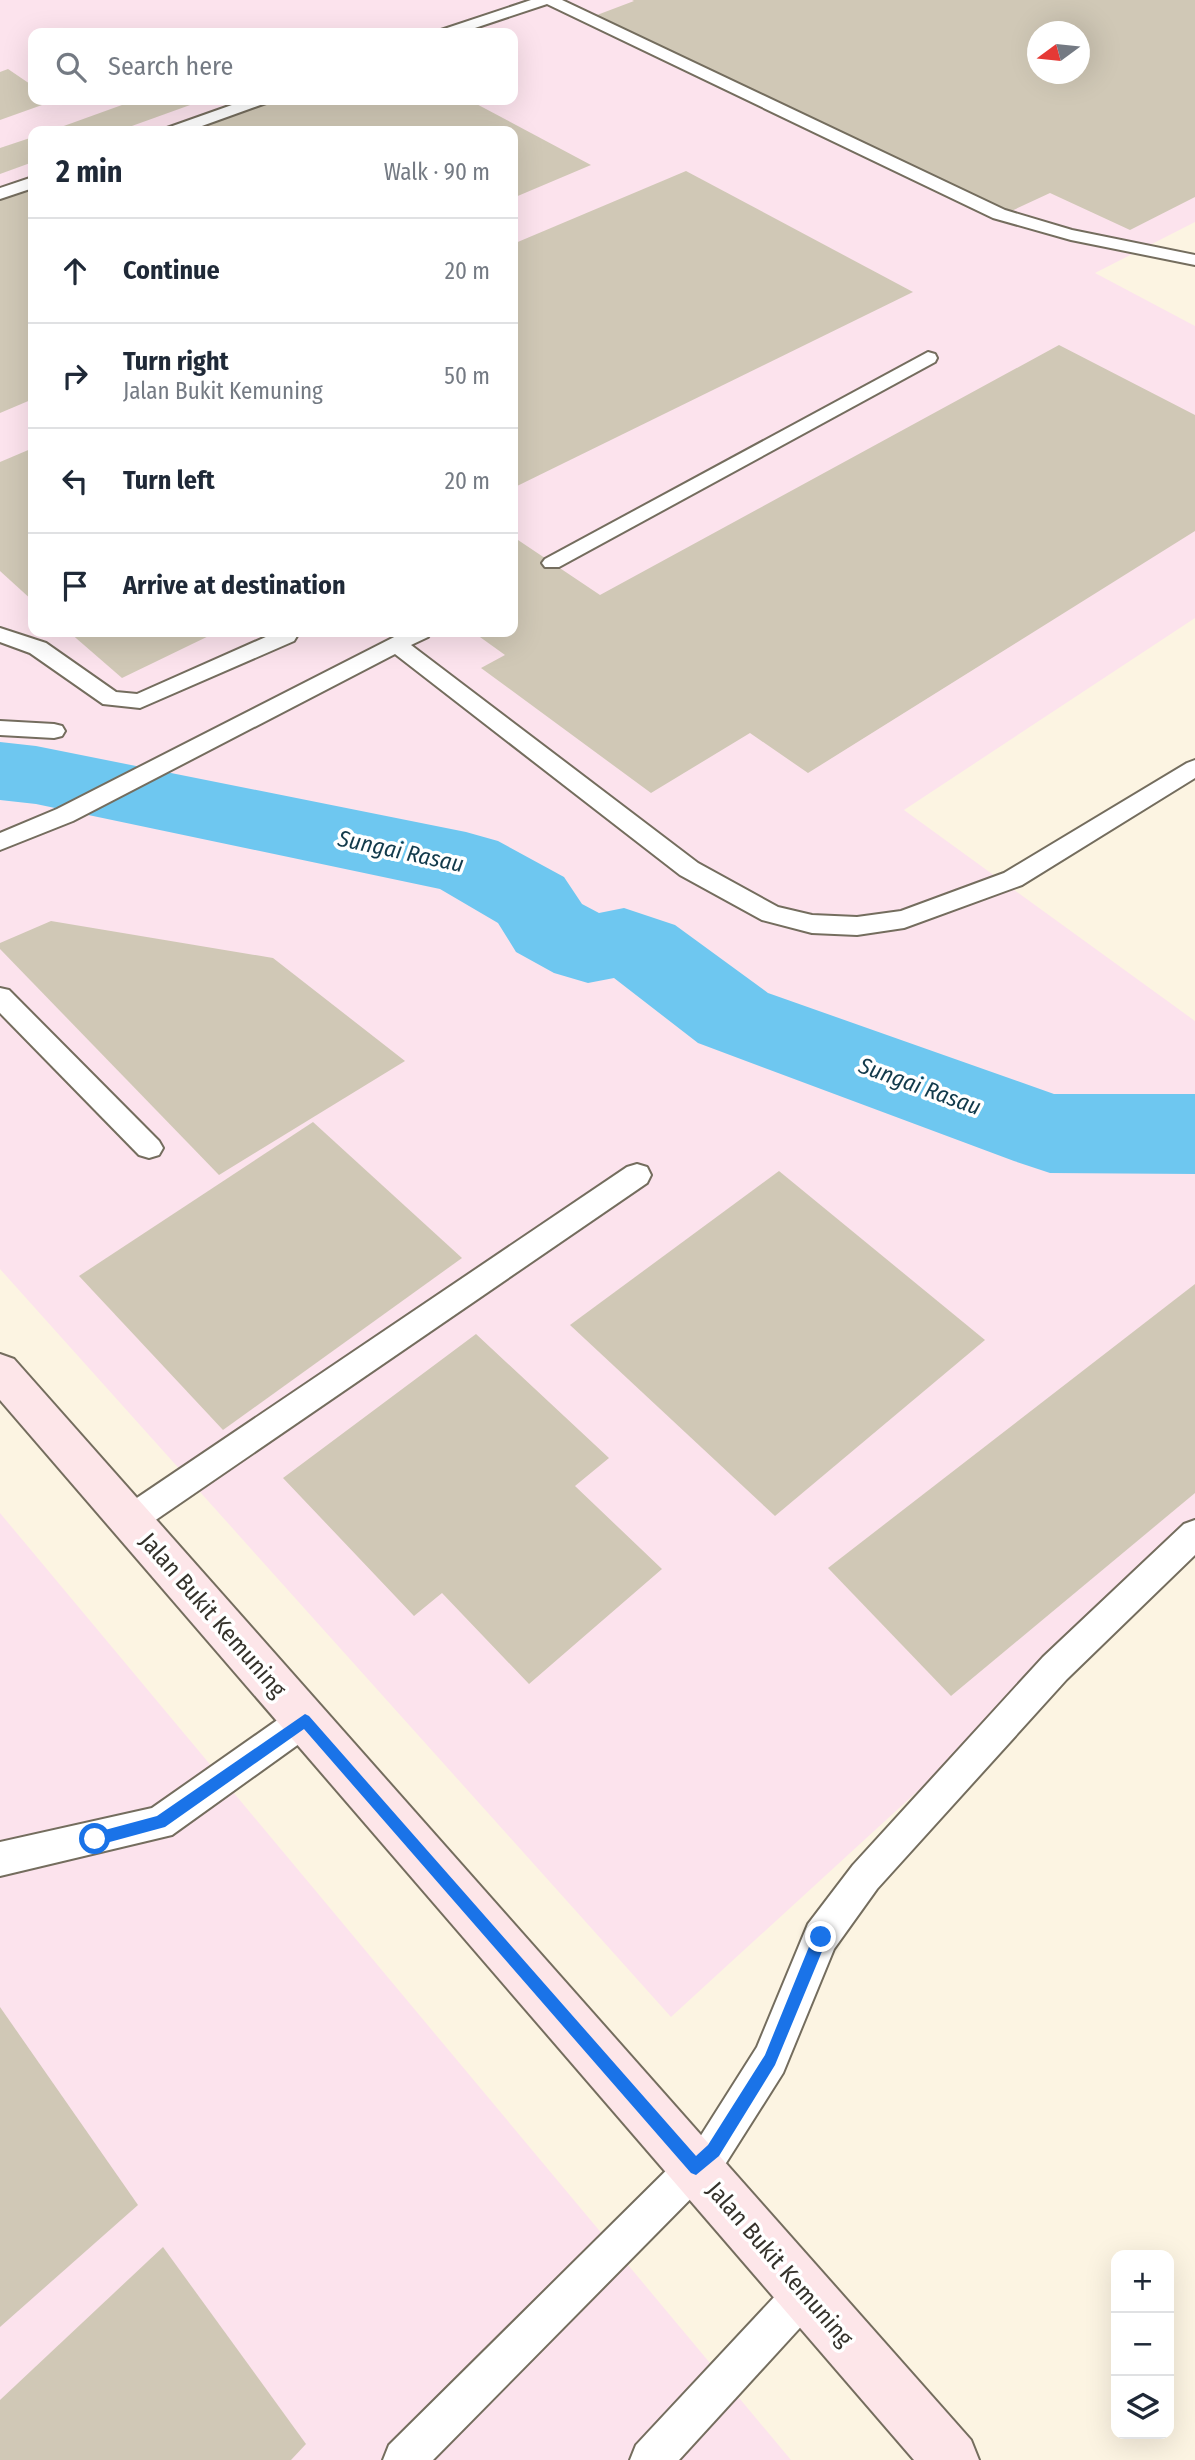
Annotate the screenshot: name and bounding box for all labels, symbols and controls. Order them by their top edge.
north arrow [1027,21,1090,84]
search box [28,28,518,105]
icon: search [52,48,90,86]
text: Search here [108,51,233,82]
text: 2 min [56,154,123,190]
text: Walk · 90 m [384,158,490,186]
icon: ahead [56,252,94,290]
text: Continue [123,255,220,286]
text: 20 m [445,257,490,285]
text: Turn right [123,346,229,377]
icon: right [56,357,94,395]
text: 50 m [444,362,490,390]
text: Jalan Bukit Kemuning [123,377,323,405]
icon: left [56,462,94,500]
text: Turn left [123,465,215,496]
text: 20 m [445,467,490,495]
icon: arrive [56,567,94,605]
text: Arrive at destination [123,570,346,601]
water label: Sungai Rasau [335,824,466,878]
water label: Sungai Rasau [854,1051,985,1121]
street label: Jalan Bukit Kemuning [134,1527,292,1703]
route start [79,1823,110,1854]
route end [805,1921,836,1952]
street label: Jalan Bukit Kemuning [701,2176,859,2352]
map controls [1111,2250,1174,2439]
button: + [1111,2250,1174,2313]
button: − [1111,2313,1174,2376]
button: layers [1111,2376,1174,2439]

